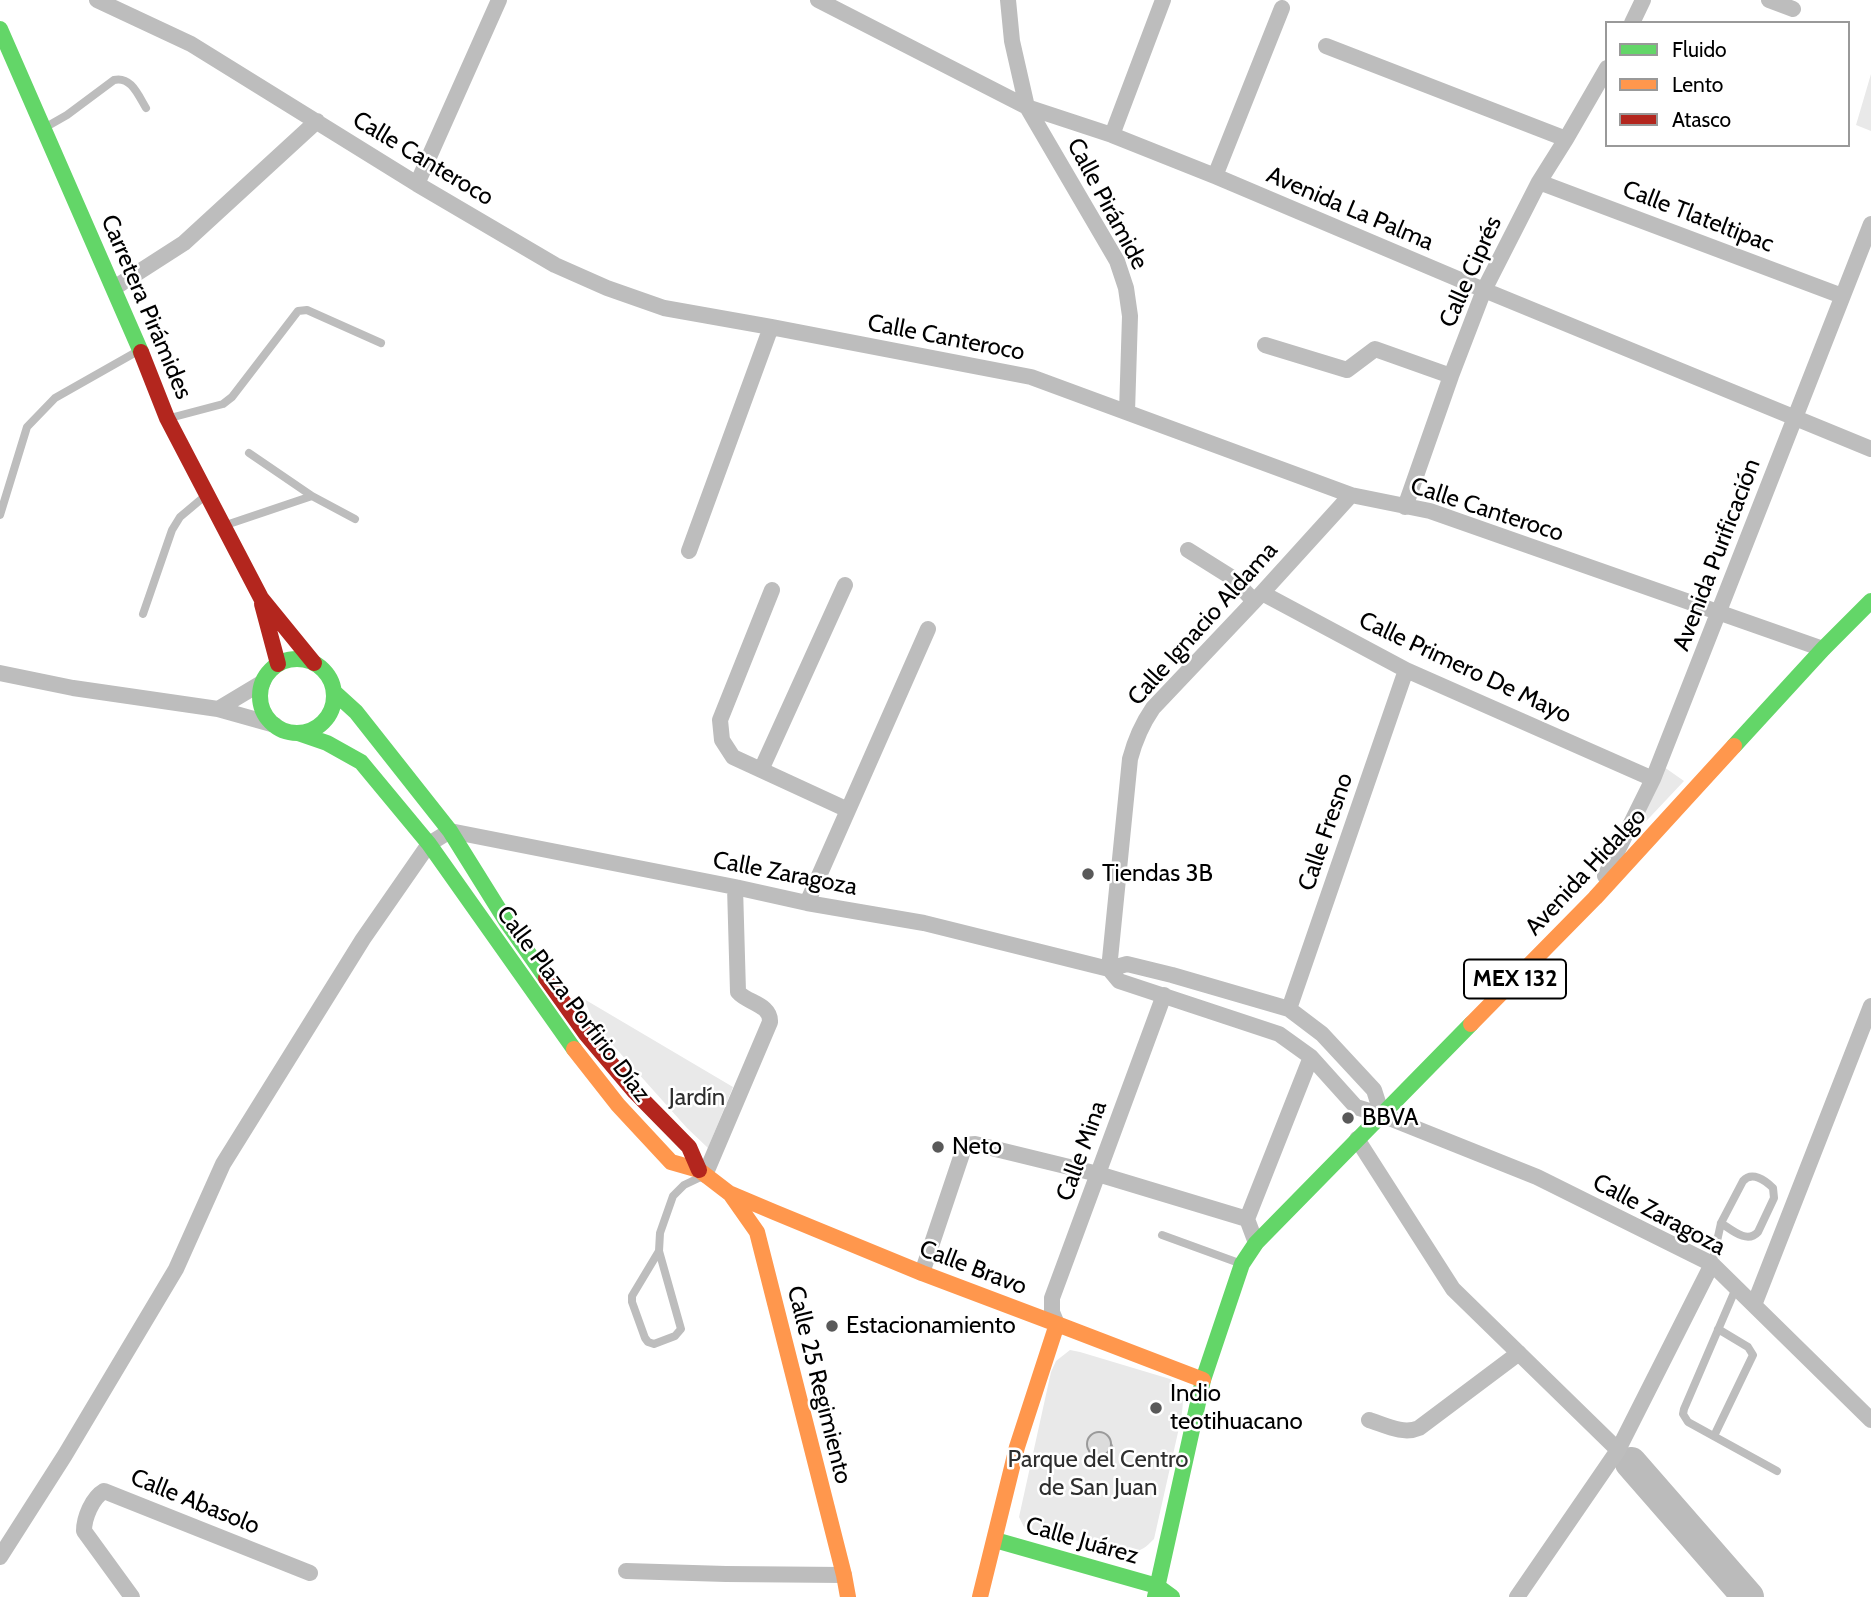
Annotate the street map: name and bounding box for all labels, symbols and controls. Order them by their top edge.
legend [1605,21,1850,147]
text: Fluido [1672,37,1727,62]
text: Lento [1672,72,1723,97]
street label: Calle Canteroco [347,106,499,212]
text: Atasco [1672,107,1731,132]
street label: Calle Pirámide [1060,133,1154,275]
street label: Avenida La Palma [1262,161,1438,257]
street label: Calle Tlateltipac [1618,175,1778,259]
street label: Carretera Pirámides [94,211,198,403]
street label: Calle Ciprés [1434,212,1508,332]
street label: Calle Canteroco [865,309,1027,367]
street label: Avenida Purificación [1667,455,1767,655]
street label: Calle Canteroco [1407,472,1567,548]
street label: Calle Ignacio Aldama [1122,536,1284,712]
street label: Calle Primero De Mayo [1354,606,1576,730]
street label: Calle Fresno [1292,769,1360,895]
street label: Avenida Hidalgo [1520,802,1652,942]
street label: Calle Zaragoza [710,846,860,902]
place label: Tiendas 3B [1102,860,1213,888]
marker: Tiendas 3B [1080,866,1096,882]
street label: Calle Plaza Porfirio Díaz [490,900,656,1108]
road number: MEX 132 [1464,960,1566,998]
park label: Jardín [669,1084,725,1112]
street label: Calle Mina [1051,1097,1113,1205]
place label: BBVA [1362,1104,1419,1132]
marker: BBVA [1340,1110,1356,1126]
place label: Neto [952,1133,1002,1161]
marker: Neto [930,1139,946,1155]
street label: Calle Zaragoza [1588,1168,1730,1262]
street label: Calle Bravo [915,1234,1031,1302]
street label: Calle 25 Regimiento [780,1283,858,1487]
place label: Estacionamiento [846,1312,1016,1340]
marker: Estacionamiento [824,1318,840,1334]
place label: Indio teotihuacano [1170,1380,1303,1436]
marker: Indio teotihuacano [1148,1400,1164,1416]
park label: Parque del Centro de San Juan [1007,1446,1189,1502]
street label: Calle Abasolo [126,1463,264,1541]
street label: Calle Juárez [1022,1511,1142,1571]

